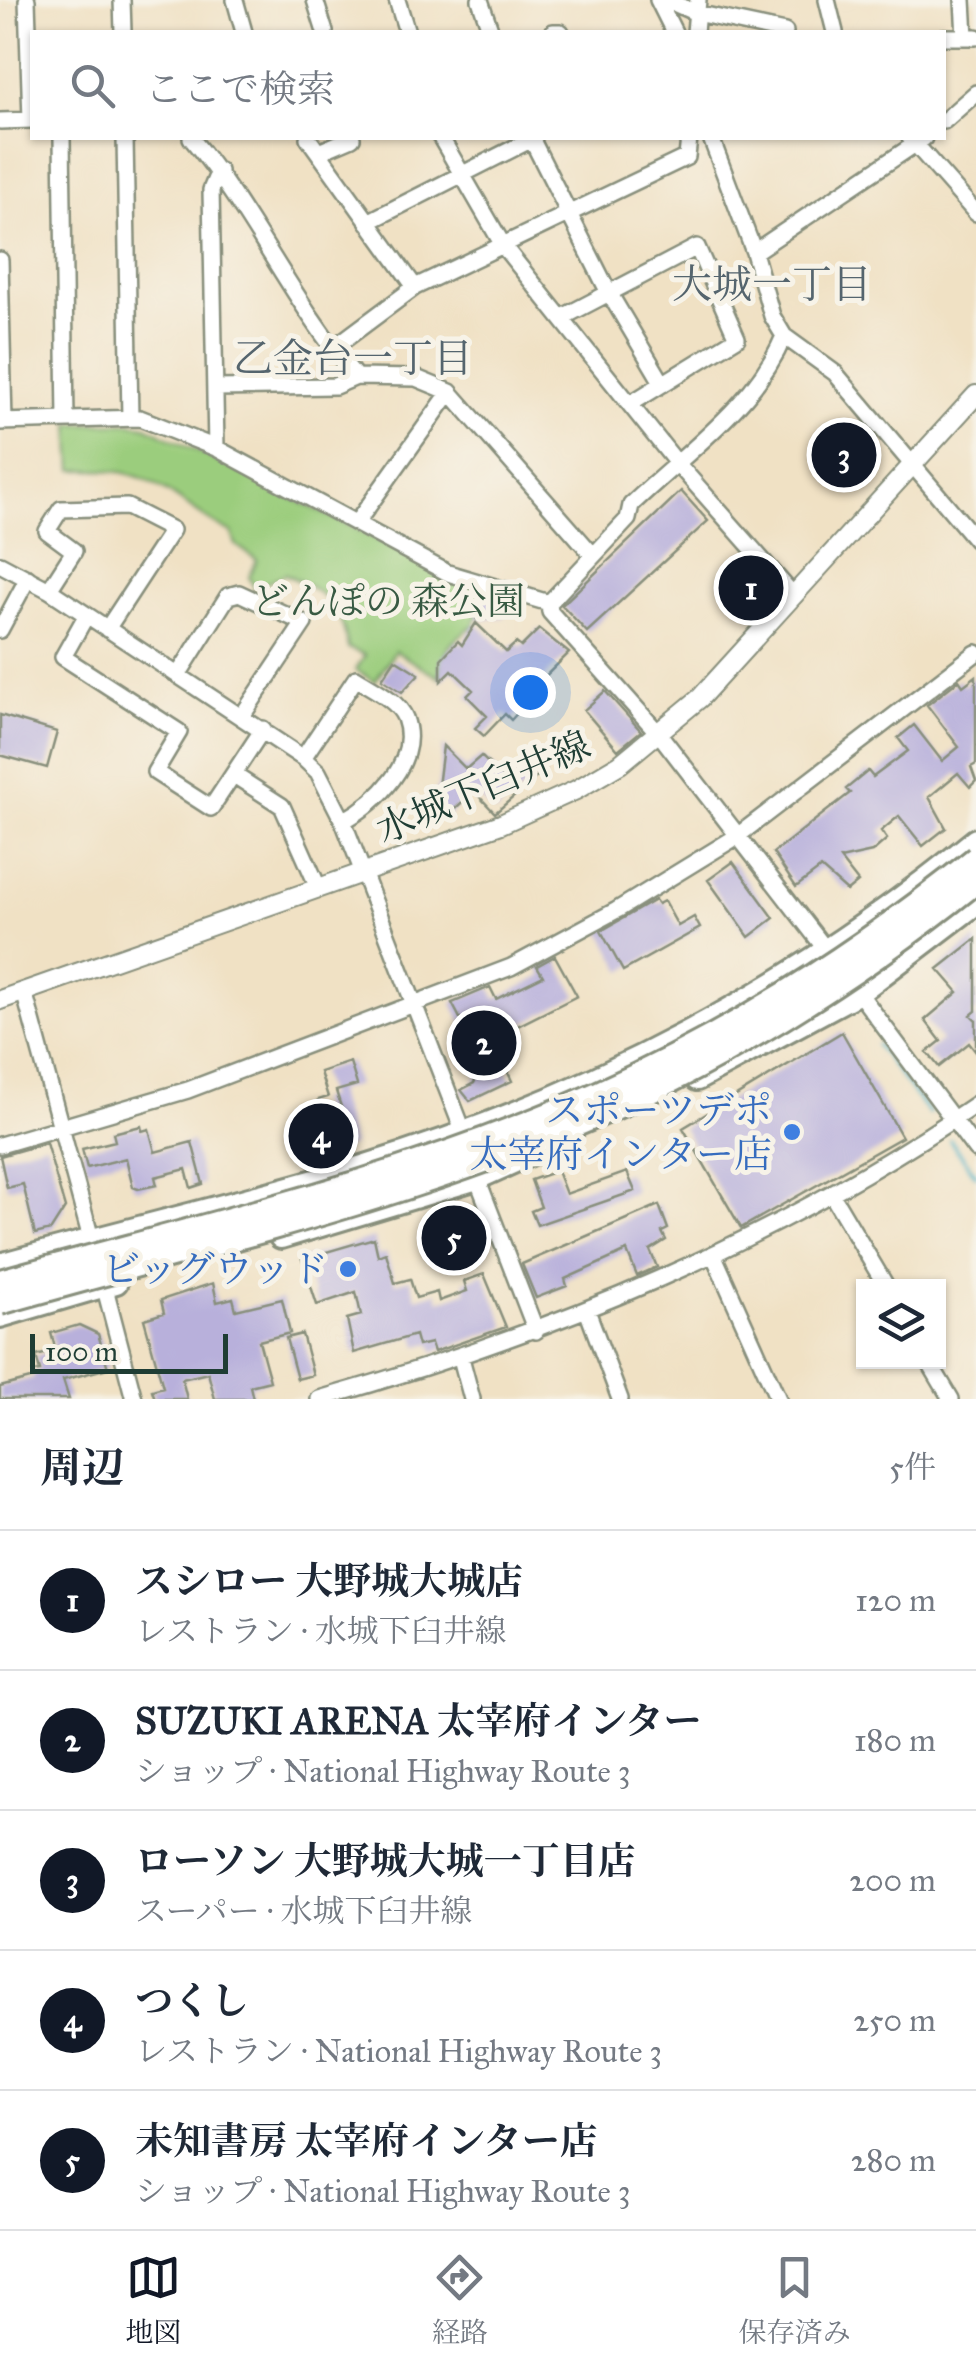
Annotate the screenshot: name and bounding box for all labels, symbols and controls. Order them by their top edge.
search box [30,30,946,140]
icon: search [65,58,120,113]
text: ここで検索 [145,66,335,112]
district label: 大城一丁目 [672,260,872,309]
district label: 乙金台一丁目 [233,334,473,383]
pin: 3 [812,418,876,492]
pin: 1 [718,550,784,626]
park label: どんぽの 森公園 [251,578,525,624]
your location [505,667,556,718]
street label: 水城下臼井線 [369,721,597,853]
pin: 2 [452,1006,516,1080]
place label: スポーツデポ 太宰府インター店 [470,1087,772,1177]
pin: 4 [288,1098,354,1174]
marker: スポーツデポ 太宰府インター店 [781,1121,803,1143]
pin: 5 [422,1200,486,1276]
place label: ビッグウッド [102,1246,328,1292]
marker: ビッグウッド [337,1258,359,1280]
map controls [856,1279,946,1369]
button: layers [856,1279,946,1369]
scale bar [30,1329,228,1374]
text: 100 m [45,1334,118,1369]
text: 周辺 [40,1442,124,1494]
text: 5件 [889,1448,936,1487]
text: スシロー 大野城大城店 [135,1558,523,1604]
text: 1 [66,1581,79,1620]
text: 120 m [855,1581,936,1620]
text: レストラン · 水城下臼井線 [135,1612,507,1651]
text: SUZUKI ARENA 太宰府インター [135,1698,702,1744]
text: 2 [65,1721,80,1760]
text: 180 m [854,1721,936,1760]
text: ショップ · National Highway Route 3 [135,1752,630,1791]
text: ローソン 大野城大城一丁目店 [135,1838,636,1884]
text: 3 [66,1861,79,1900]
text: 200 m [849,1861,936,1900]
text: スーパー · 水城下臼井線 [135,1892,473,1931]
text: つくし [135,1978,249,2024]
text: 4 [64,2001,81,2040]
text: 250 m [853,2001,936,2040]
text: レストラン · National Highway Route 3 [135,2032,662,2071]
text: 未知書房 太宰府インター店 [135,2118,598,2164]
text: 5 [65,2141,80,2180]
text: 280 m [851,2141,936,2180]
text: ショップ · National Highway Route 3 [135,2172,630,2211]
tab: 地図 [125,2250,181,2350]
tab: 経路 [432,2250,488,2350]
tab: 保存済み [739,2250,851,2350]

